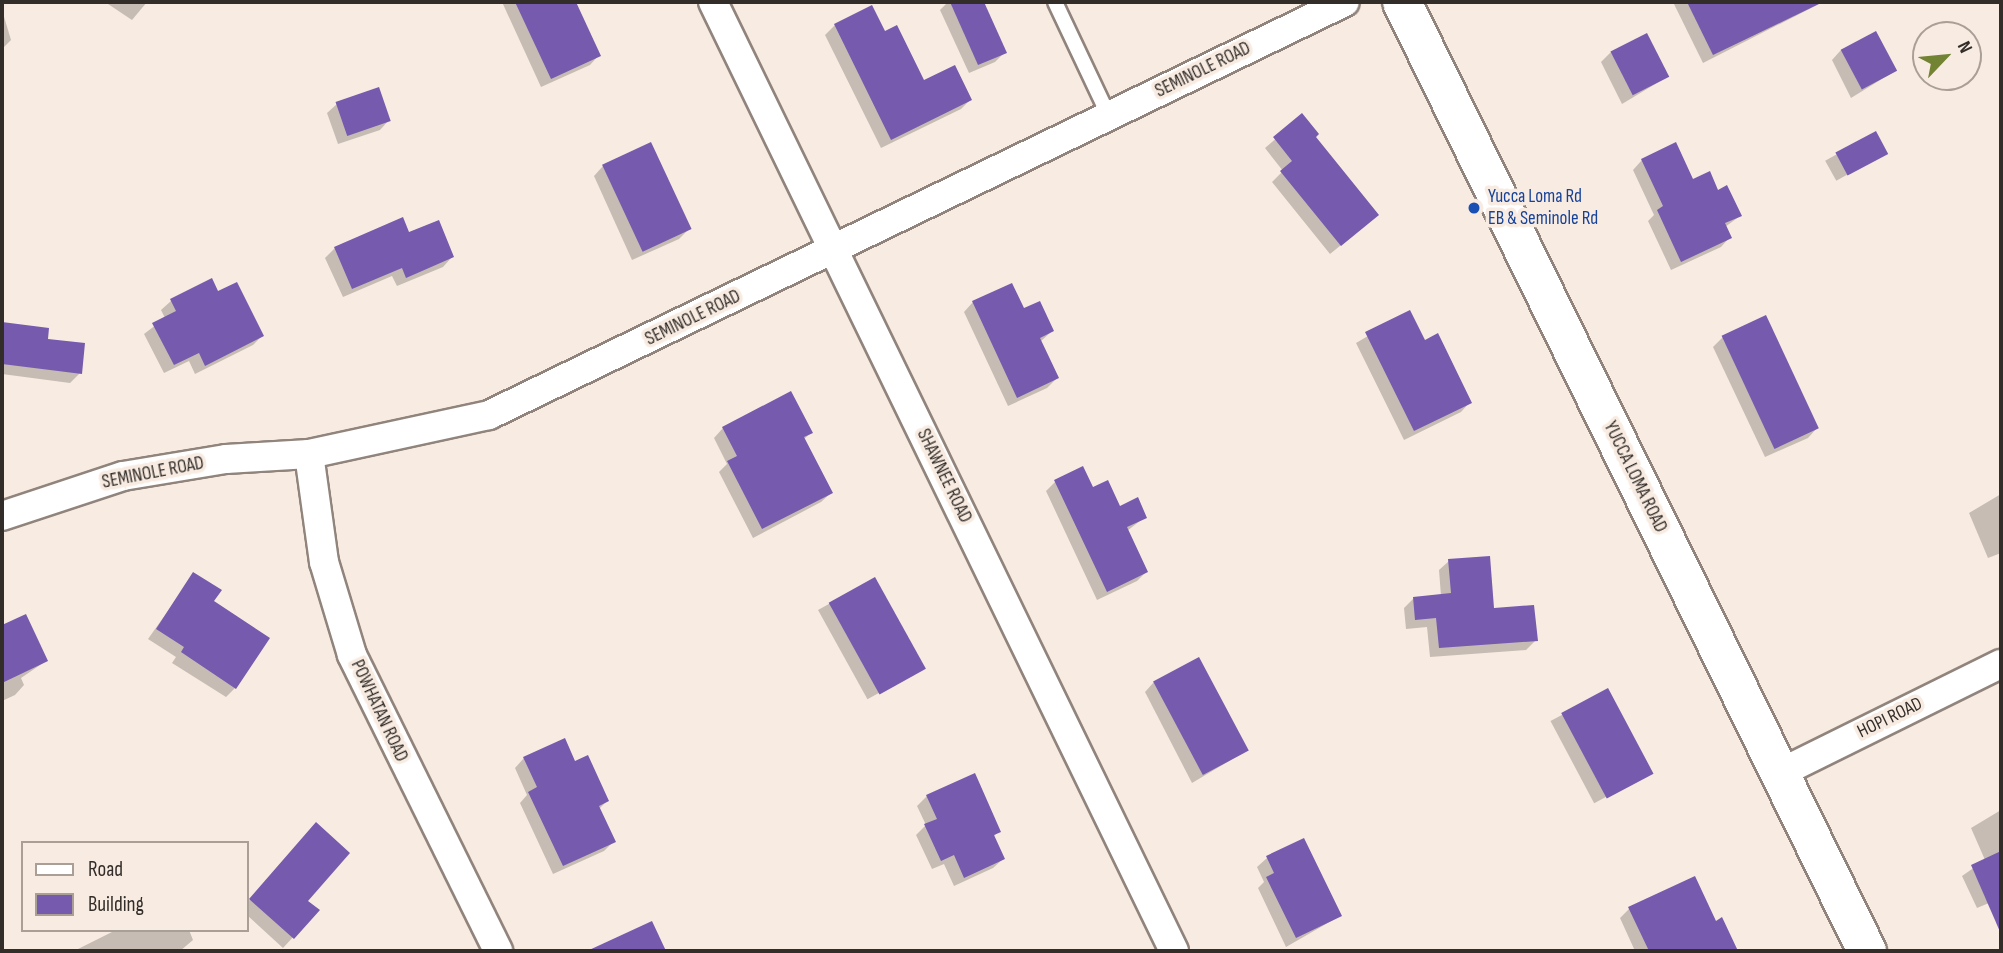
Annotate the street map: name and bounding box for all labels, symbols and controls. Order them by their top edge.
north arrow [1912,21,1982,91]
street label: SEMINOLE ROAD [1152,37,1254,103]
text: N [1952,38,1977,57]
place label: Yucca Loma Rd EB & Seminole Rd [1488,186,1598,230]
marker: Yucca Loma Rd EB & Seminole Rd [1466,200,1482,216]
street label: SEMINOLE ROAD [642,285,744,351]
street label: YUCCA LOMA ROAD [1598,418,1672,536]
street label: SHAWNEE ROAD [911,425,977,527]
street label: SEMINOLE ROAD [100,452,206,494]
street label: POWHATAN ROAD [345,656,413,766]
street label: HOPI ROAD [1854,693,1926,743]
legend [21,841,248,932]
text: Road [88,857,123,882]
text: Building [88,892,144,917]

